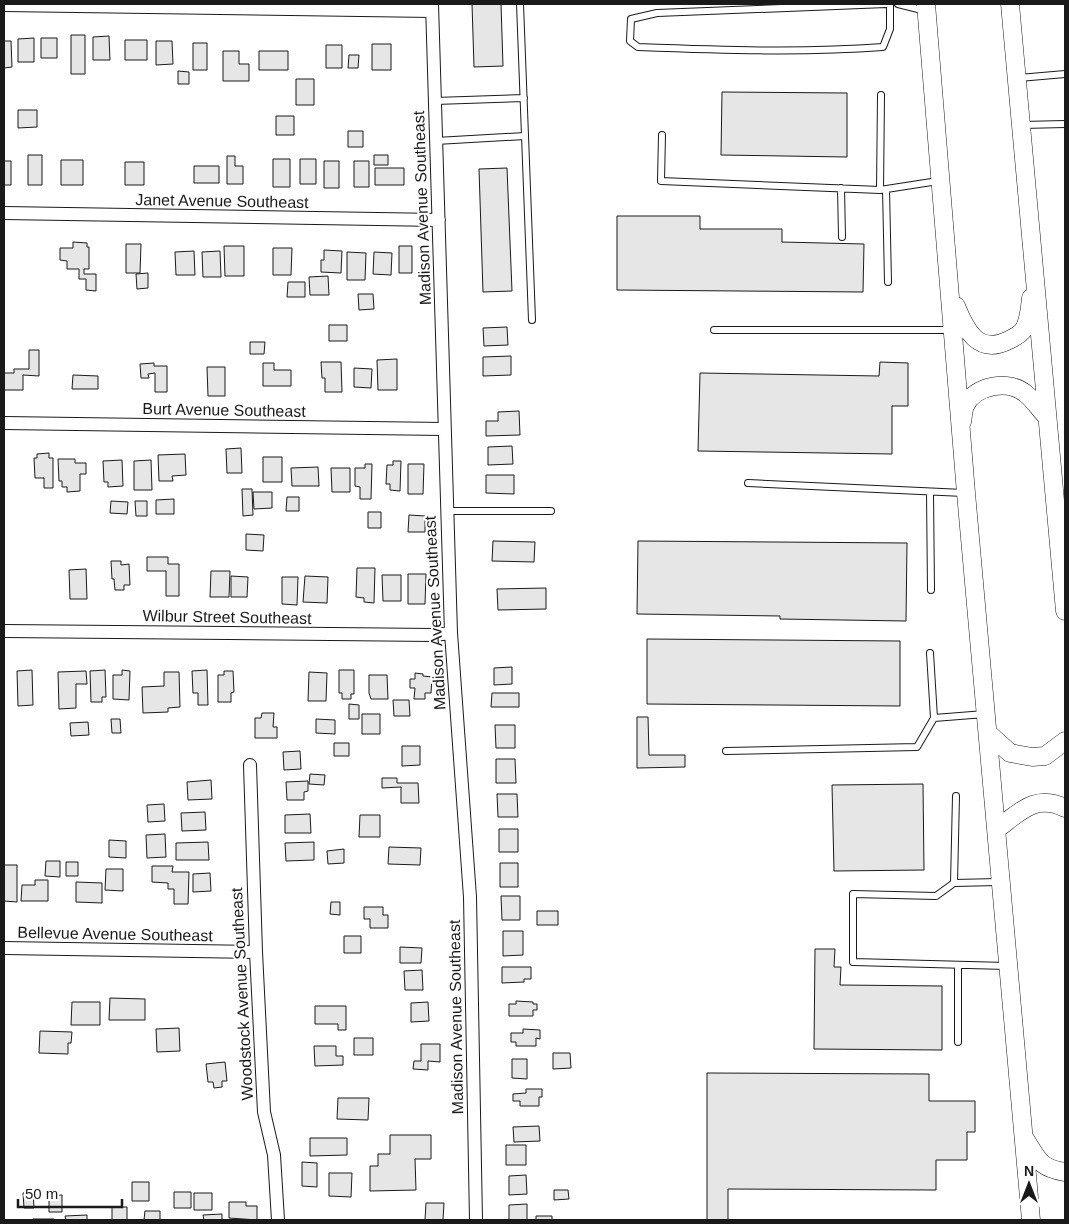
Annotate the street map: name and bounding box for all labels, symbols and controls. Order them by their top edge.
street label: Madison Avenue Southeast [410,110,434,305]
street label: Janet Avenue Southeast [135,191,309,211]
street label: Burt Avenue Southeast [142,400,306,420]
street label: Madison Avenue Southeast [421,515,449,711]
street label: Wilbur Street Southeast [142,607,312,627]
street label: Woodstock Avenue Southeast [228,887,256,1101]
street label: Madison Avenue Southeast [446,919,466,1114]
street label: Bellevue Avenue Southeast [17,924,213,944]
north arrow [1004,1159,1054,1209]
text: N [1024,1163,1034,1179]
scale bar [18,1176,121,1208]
text: 50 m [25,1185,58,1202]

